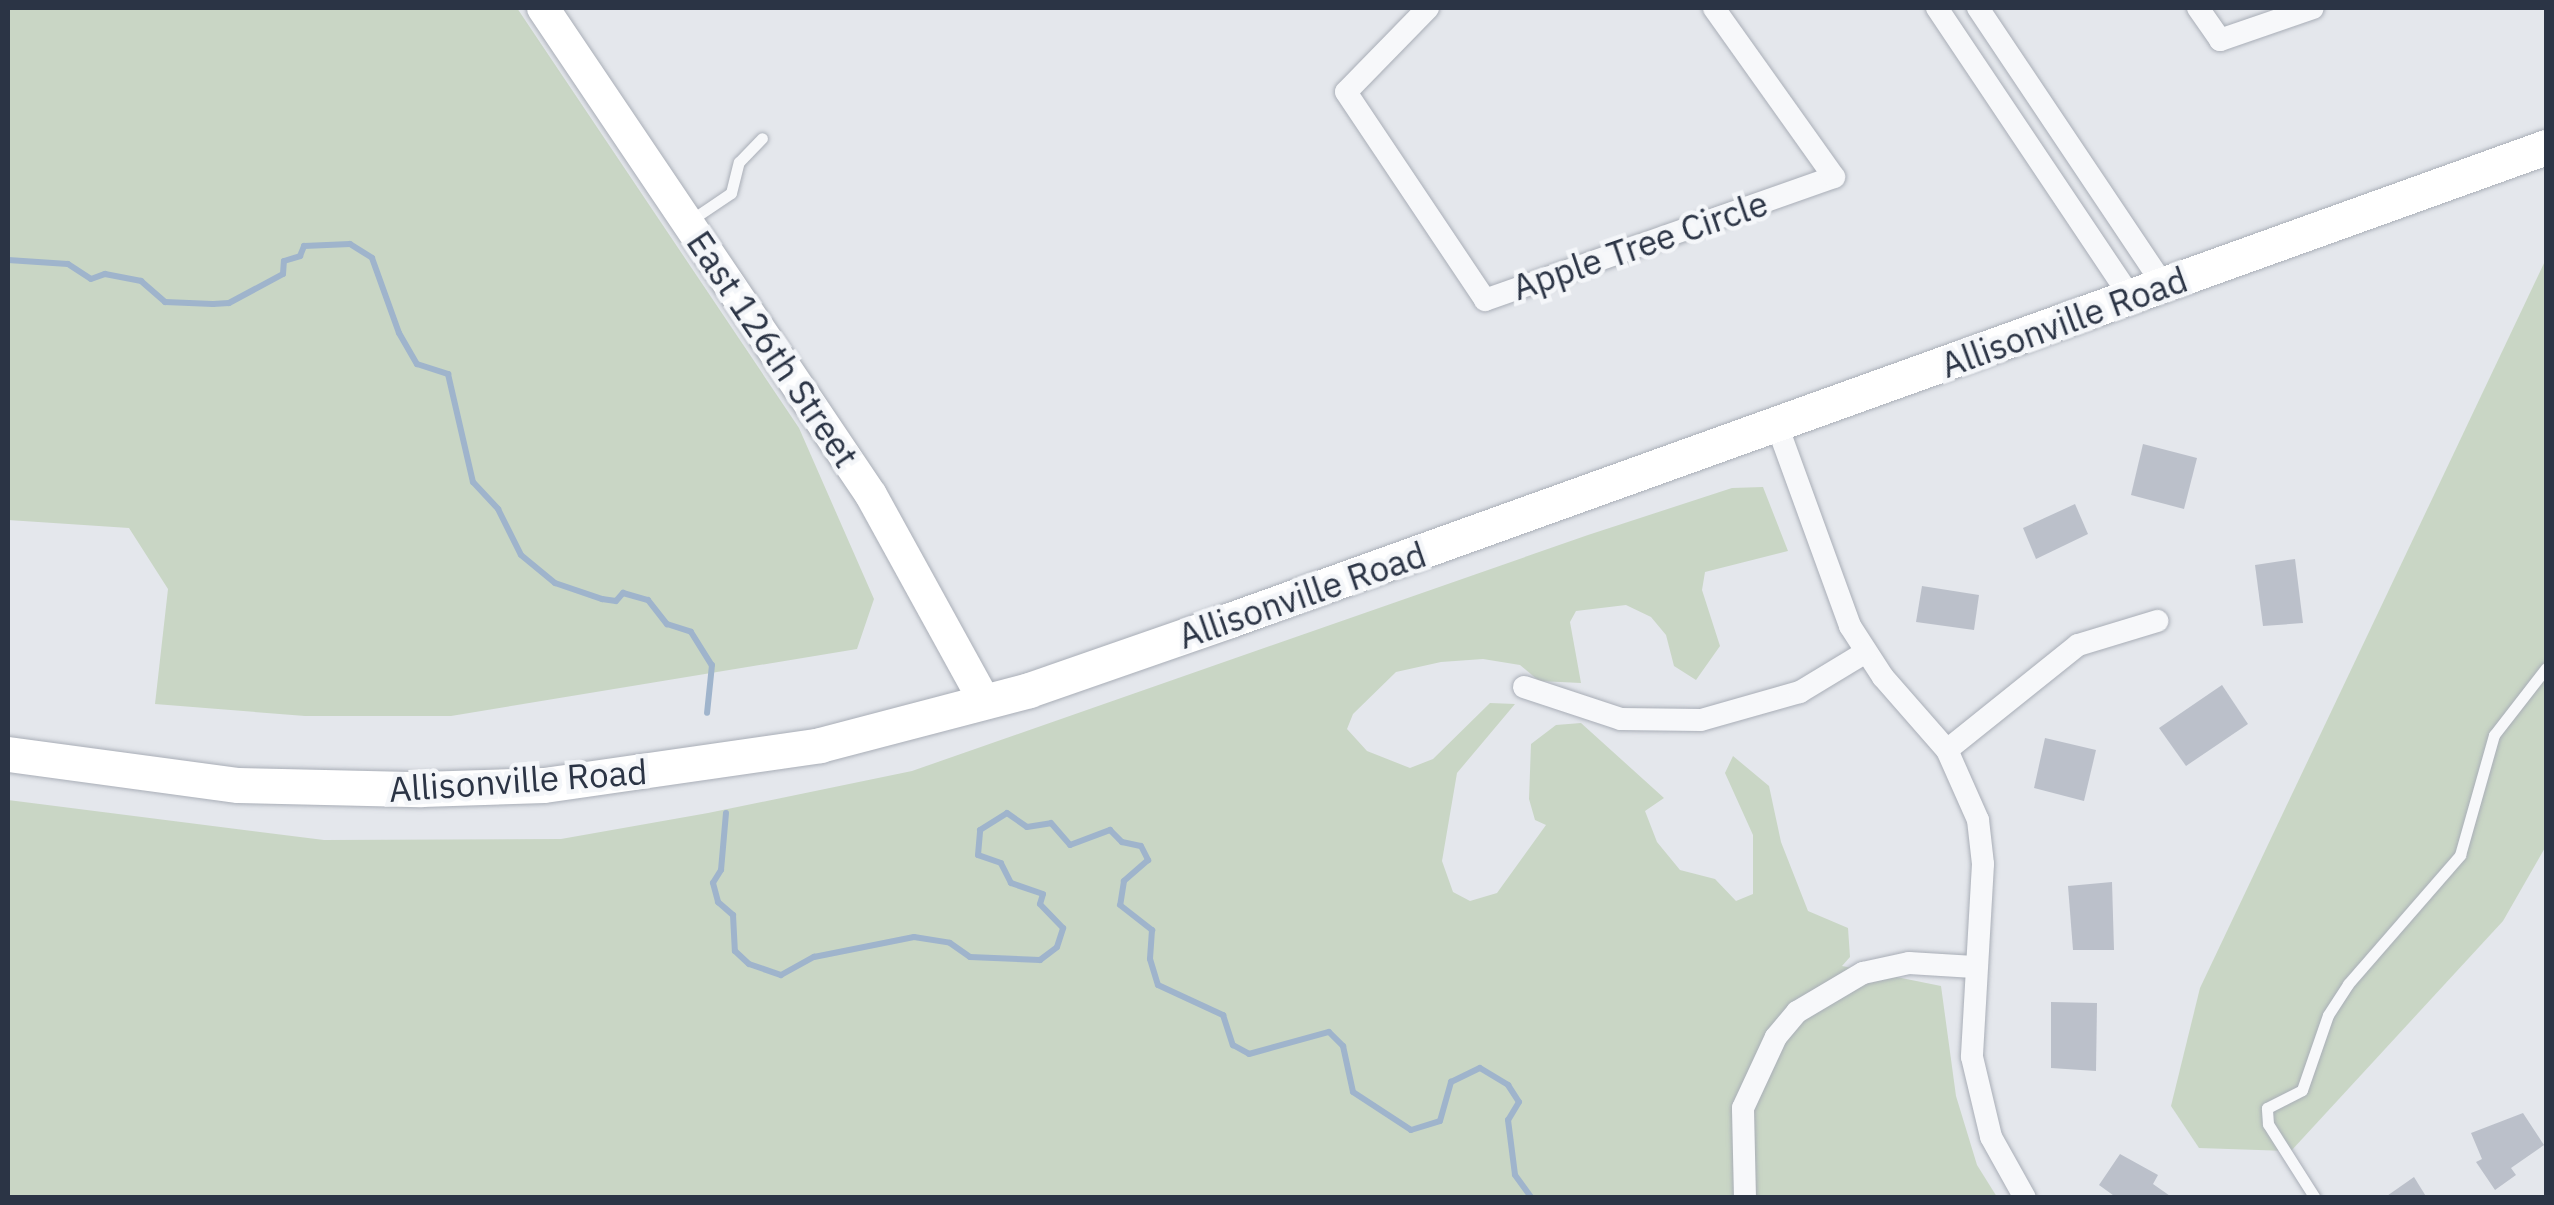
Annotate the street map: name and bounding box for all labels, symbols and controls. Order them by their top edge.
street label: Apple Tree Circle [1507,182,1773,308]
street label: East 126th Street [678,223,868,475]
street label: Allisonville Road [1935,258,2193,386]
street label: Allisonville Road [1173,533,1431,657]
street label: Allisonville Road [387,750,649,810]

